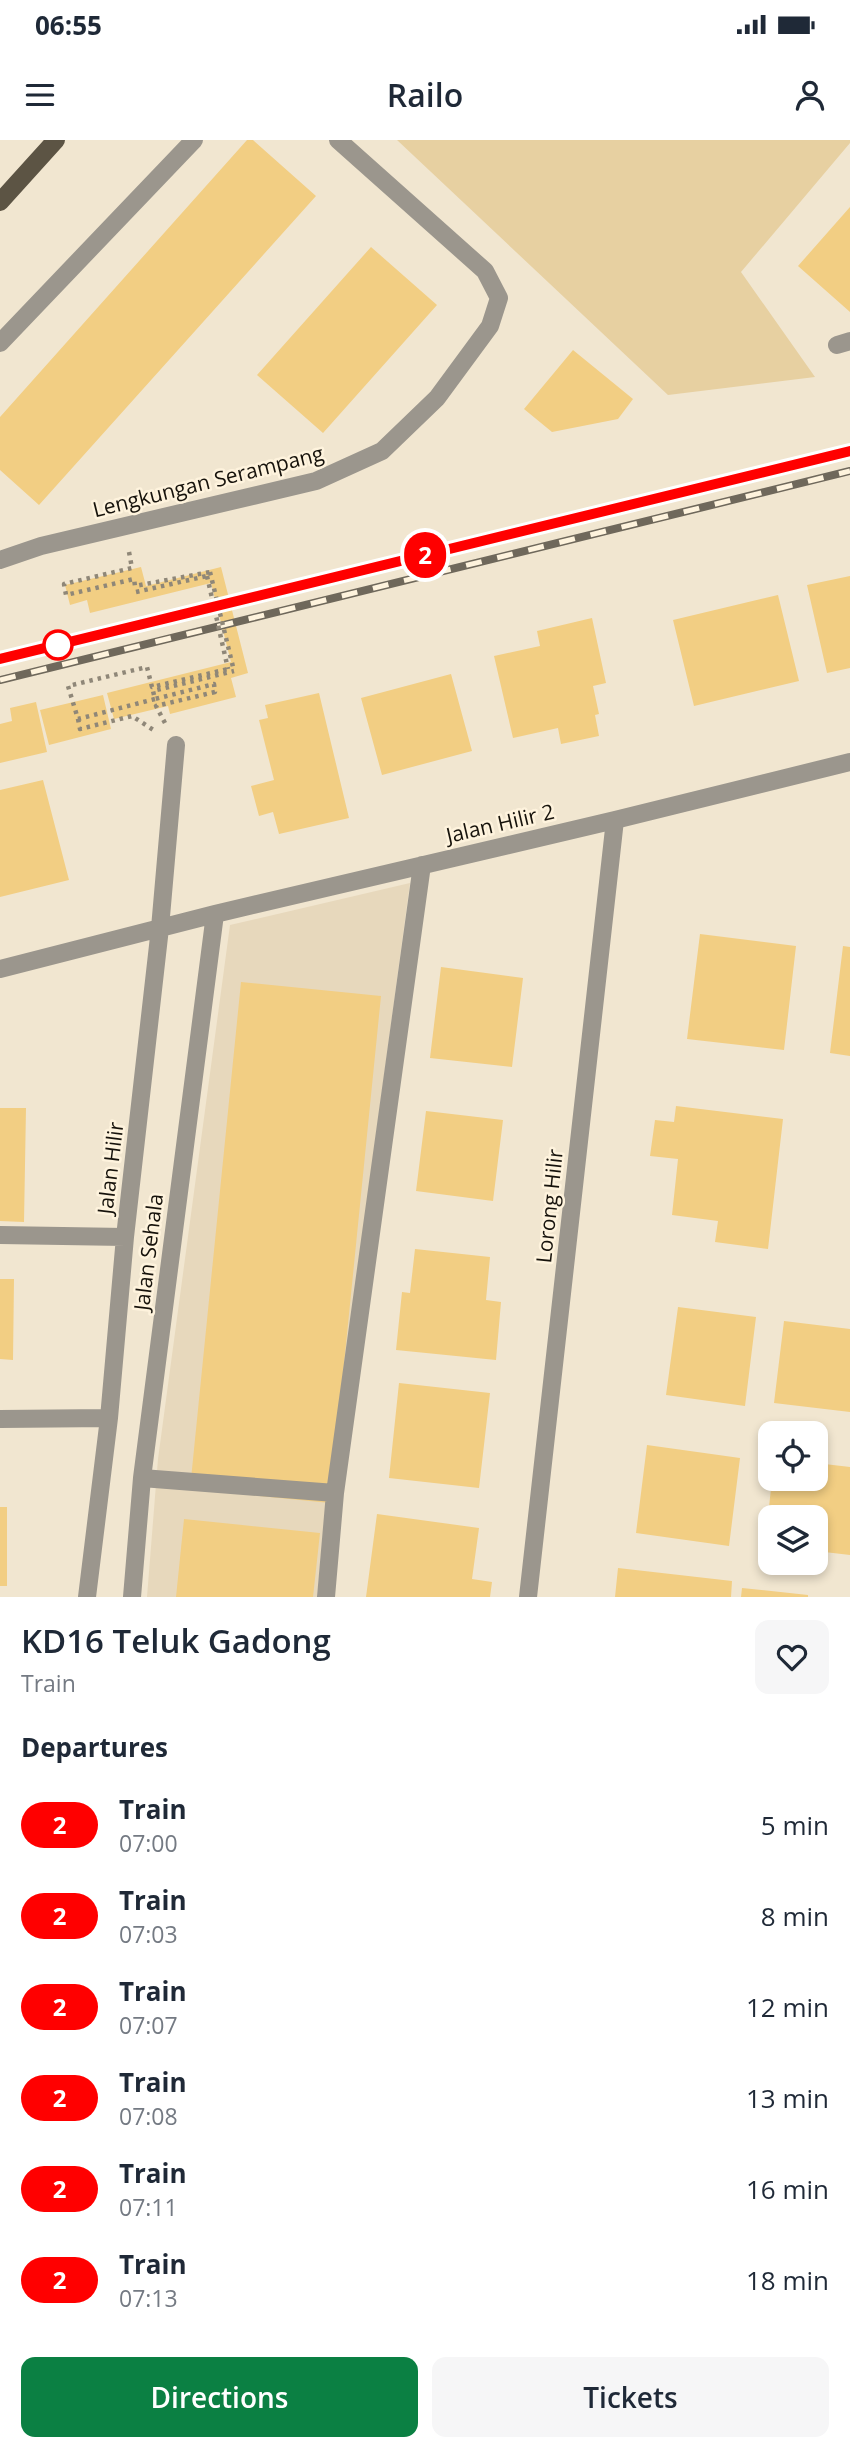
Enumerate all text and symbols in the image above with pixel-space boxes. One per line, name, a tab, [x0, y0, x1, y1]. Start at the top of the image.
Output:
text: 06:55	[35, 7, 102, 43]
text: Railo	[387, 73, 463, 116]
icon: menu	[21, 76, 59, 114]
icon: person	[791, 76, 829, 114]
street label: Lengkungan Serampang	[90, 439, 326, 523]
line badge: 2	[402, 532, 448, 578]
text: 2	[418, 538, 432, 571]
unlabelled marker	[43, 630, 73, 660]
street label: Jalan Hilir 2	[441, 797, 557, 849]
street label: Jalan Hilir	[90, 1120, 130, 1218]
street label: Lorong Hilir	[529, 1147, 569, 1264]
street label: Jalan Sehala	[127, 1192, 169, 1314]
map controls	[758, 1421, 828, 1575]
button: locate	[758, 1421, 828, 1491]
button: layers	[758, 1505, 828, 1575]
text: KD16 Teluk Gadong	[21, 1618, 331, 1663]
button: heart	[755, 1620, 829, 1694]
text: Train	[21, 1667, 76, 1699]
text: Departures	[21, 1729, 168, 1765]
text: Train	[119, 1791, 187, 1827]
text: 5 min	[761, 1807, 829, 1843]
text: 2	[53, 1808, 66, 1841]
text: 07:00	[119, 1827, 178, 1859]
text: Train	[119, 1882, 187, 1918]
text: 8 min	[761, 1898, 829, 1934]
text: 2	[53, 1899, 66, 1932]
text: 07:03	[119, 1918, 178, 1950]
text: Train	[119, 1973, 187, 2009]
text: 12 min	[746, 1989, 829, 2025]
text: 2	[53, 1990, 66, 2023]
text: 07:07	[119, 2009, 178, 2041]
text: Train	[119, 2064, 187, 2100]
text: 13 min	[746, 2080, 829, 2116]
text: 2	[53, 2081, 66, 2114]
text: 07:08	[119, 2100, 178, 2132]
text: Train	[119, 2155, 187, 2191]
text: 16 min	[746, 2171, 829, 2207]
text: 2	[53, 2172, 66, 2205]
text: 07:11	[119, 2191, 178, 2223]
text: Train	[119, 2246, 187, 2282]
text: 18 min	[746, 2262, 829, 2298]
text: 2	[53, 2263, 66, 2296]
text: 07:13	[119, 2282, 178, 2314]
button: Directions	[21, 2357, 418, 2437]
button: Tickets	[432, 2357, 829, 2437]

